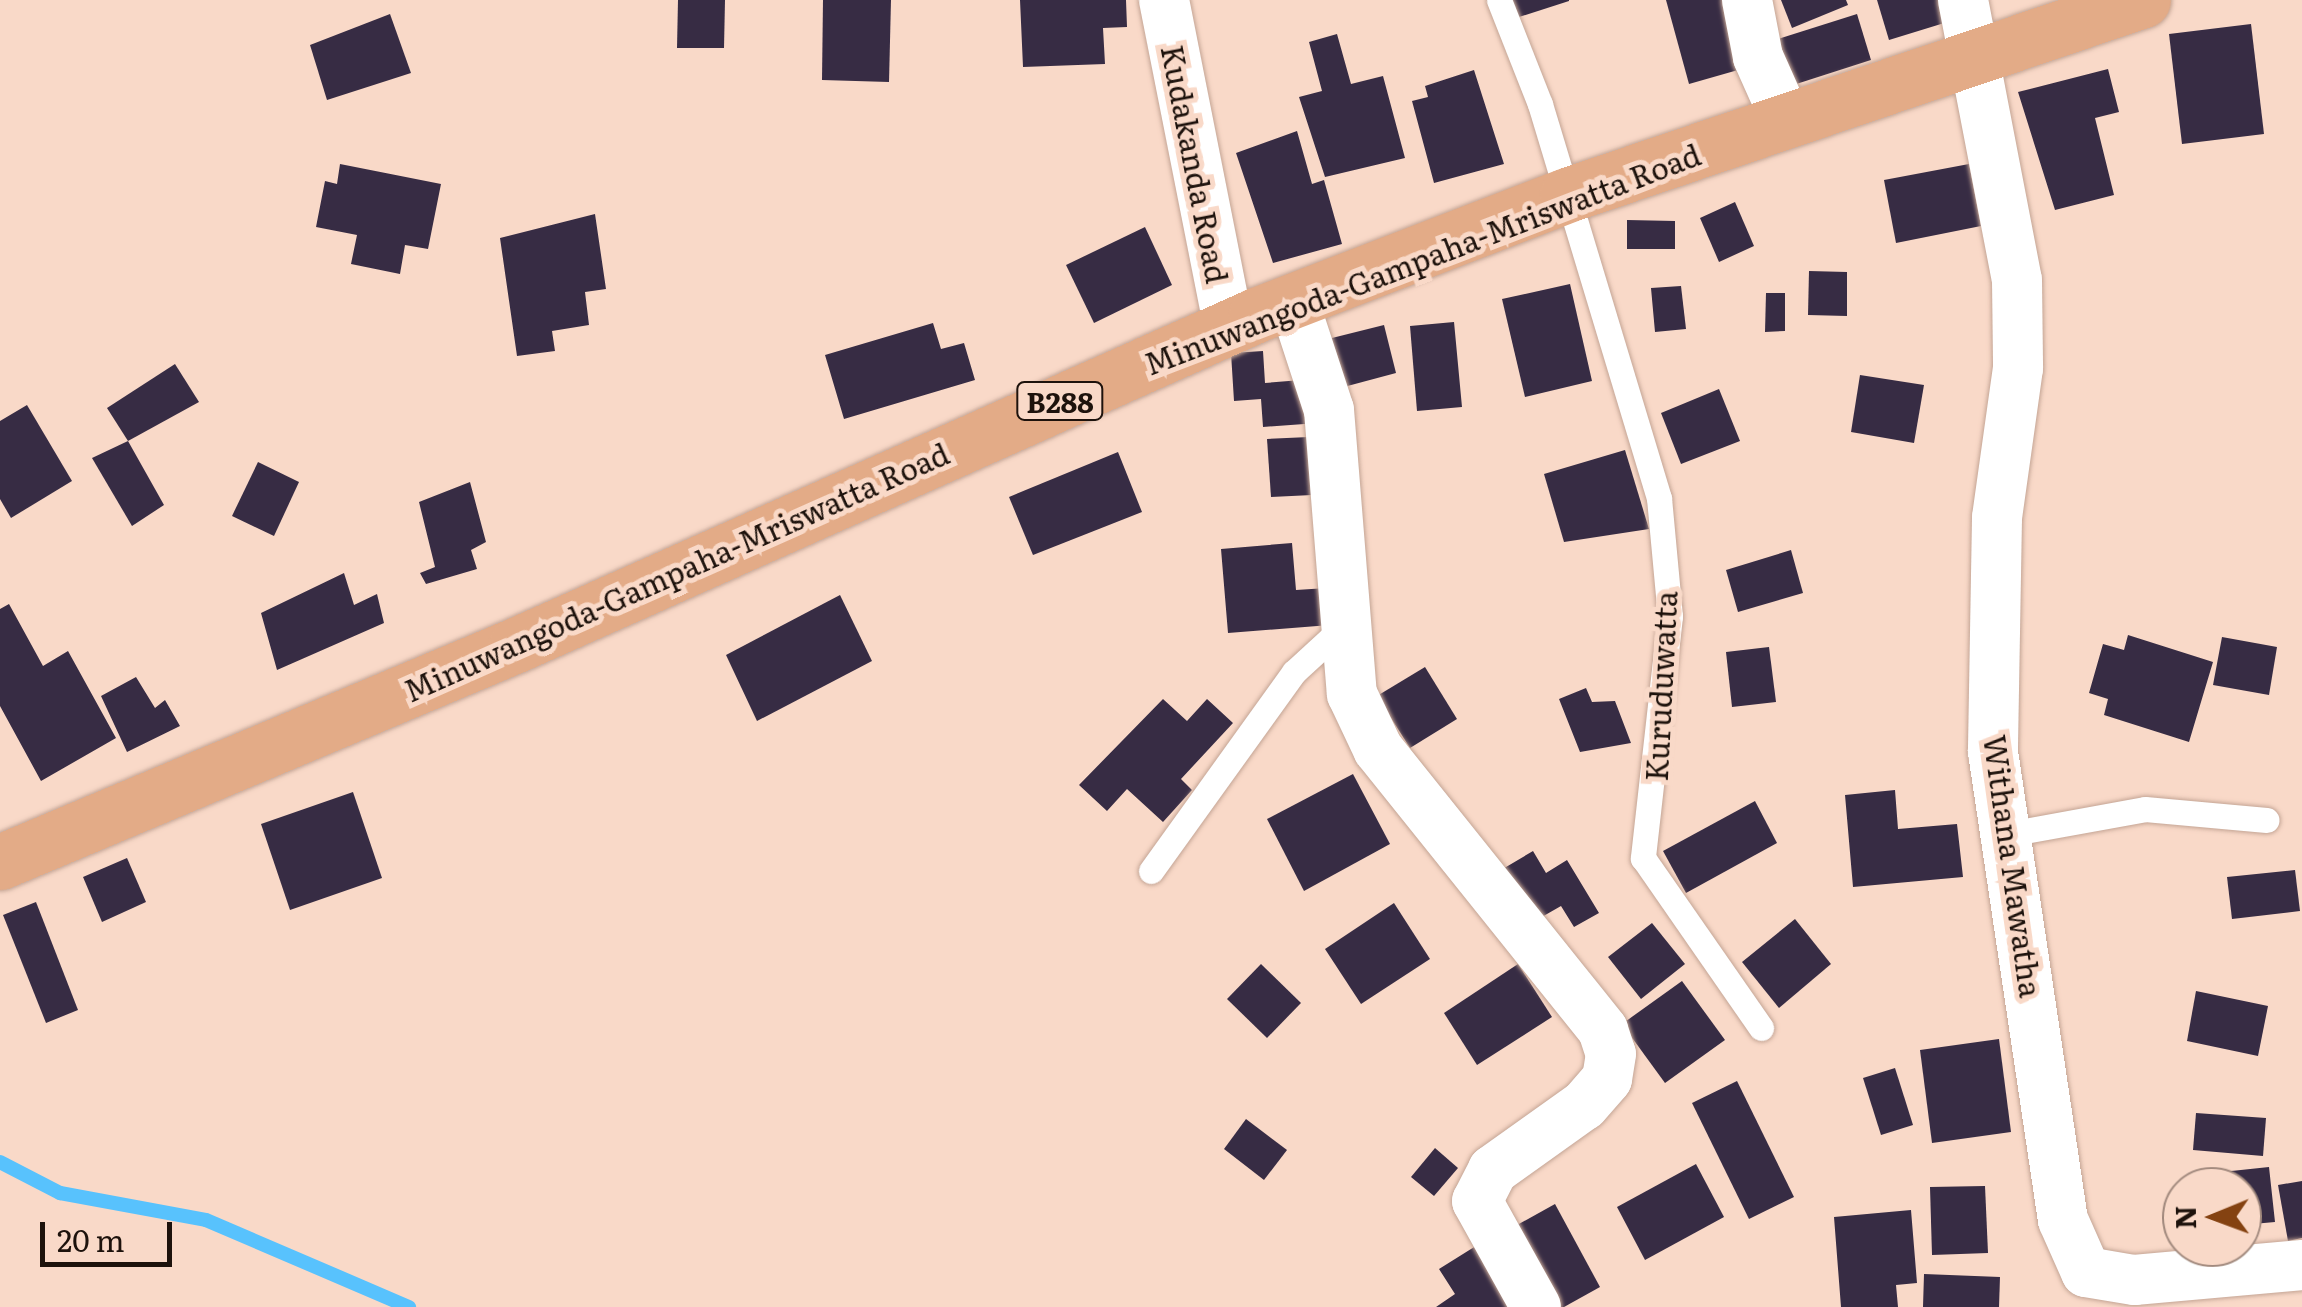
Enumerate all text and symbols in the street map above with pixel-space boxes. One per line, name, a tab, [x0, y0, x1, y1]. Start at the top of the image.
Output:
street label: Kudakanda Road	[1155, 42, 1237, 286]
street label: Minuwangoda-Gampaha-Mriswatta Road	[1139, 135, 1705, 381]
road number: B288	[1015, 378, 1105, 424]
street label: Minuwangoda-Gampaha-Mriswatta Road	[398, 434, 954, 708]
street label: Kuruduwatta	[1637, 590, 1683, 782]
street label: Withana Mawatha	[1978, 732, 2050, 1000]
north arrow	[2162, 1167, 2262, 1267]
scale bar	[45, 1202, 178, 1264]
text: N	[2163, 1205, 2205, 1230]
text: 20 m	[57, 1217, 125, 1261]

